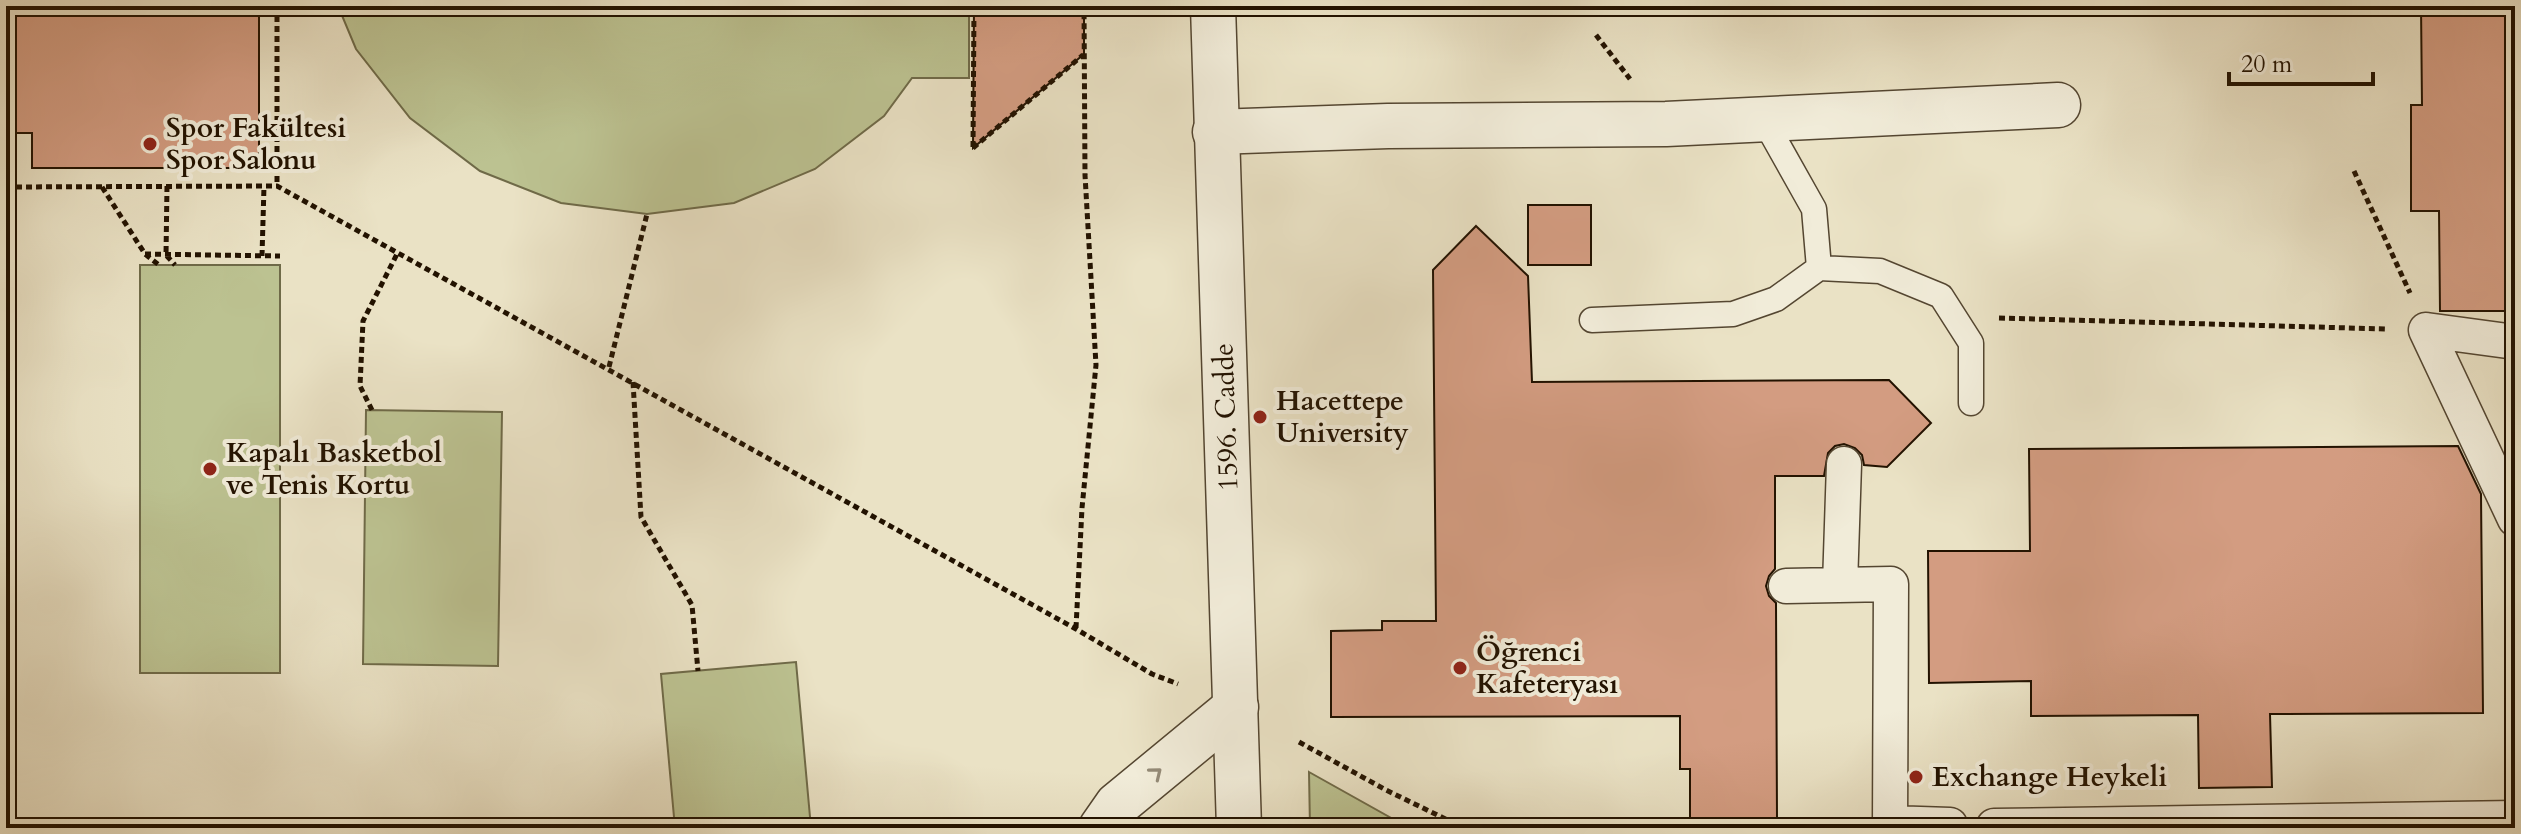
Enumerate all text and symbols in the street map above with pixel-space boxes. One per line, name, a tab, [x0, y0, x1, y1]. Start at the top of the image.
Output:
scale bar	[2229, 36, 2373, 86]
text: 20 m	[2241, 48, 2293, 81]
place label: Spor Fakültesi Spor Salonu	[166, 109, 346, 179]
marker: Spor Fakültesi Spor Salonu	[141, 135, 159, 153]
street label: 1596. Cadde	[1204, 342, 1248, 492]
place label: Hacettepe University	[1276, 382, 1409, 452]
marker: Hacettepe University	[1251, 408, 1269, 426]
place label: Kapalı Basketbol ve Tenis Kortu	[226, 434, 442, 504]
marker: Kapalı Basketbol ve Tenis Kortu	[201, 460, 219, 478]
place label: Öğrenci Kafeteryası	[1476, 633, 1618, 703]
marker: Öğrenci Kafeteryası	[1451, 659, 1469, 677]
place label: Exchange Heykeli	[1932, 758, 2167, 796]
one-way arrow	[1147, 768, 1161, 783]
marker: Exchange Heykeli	[1907, 768, 1925, 786]

